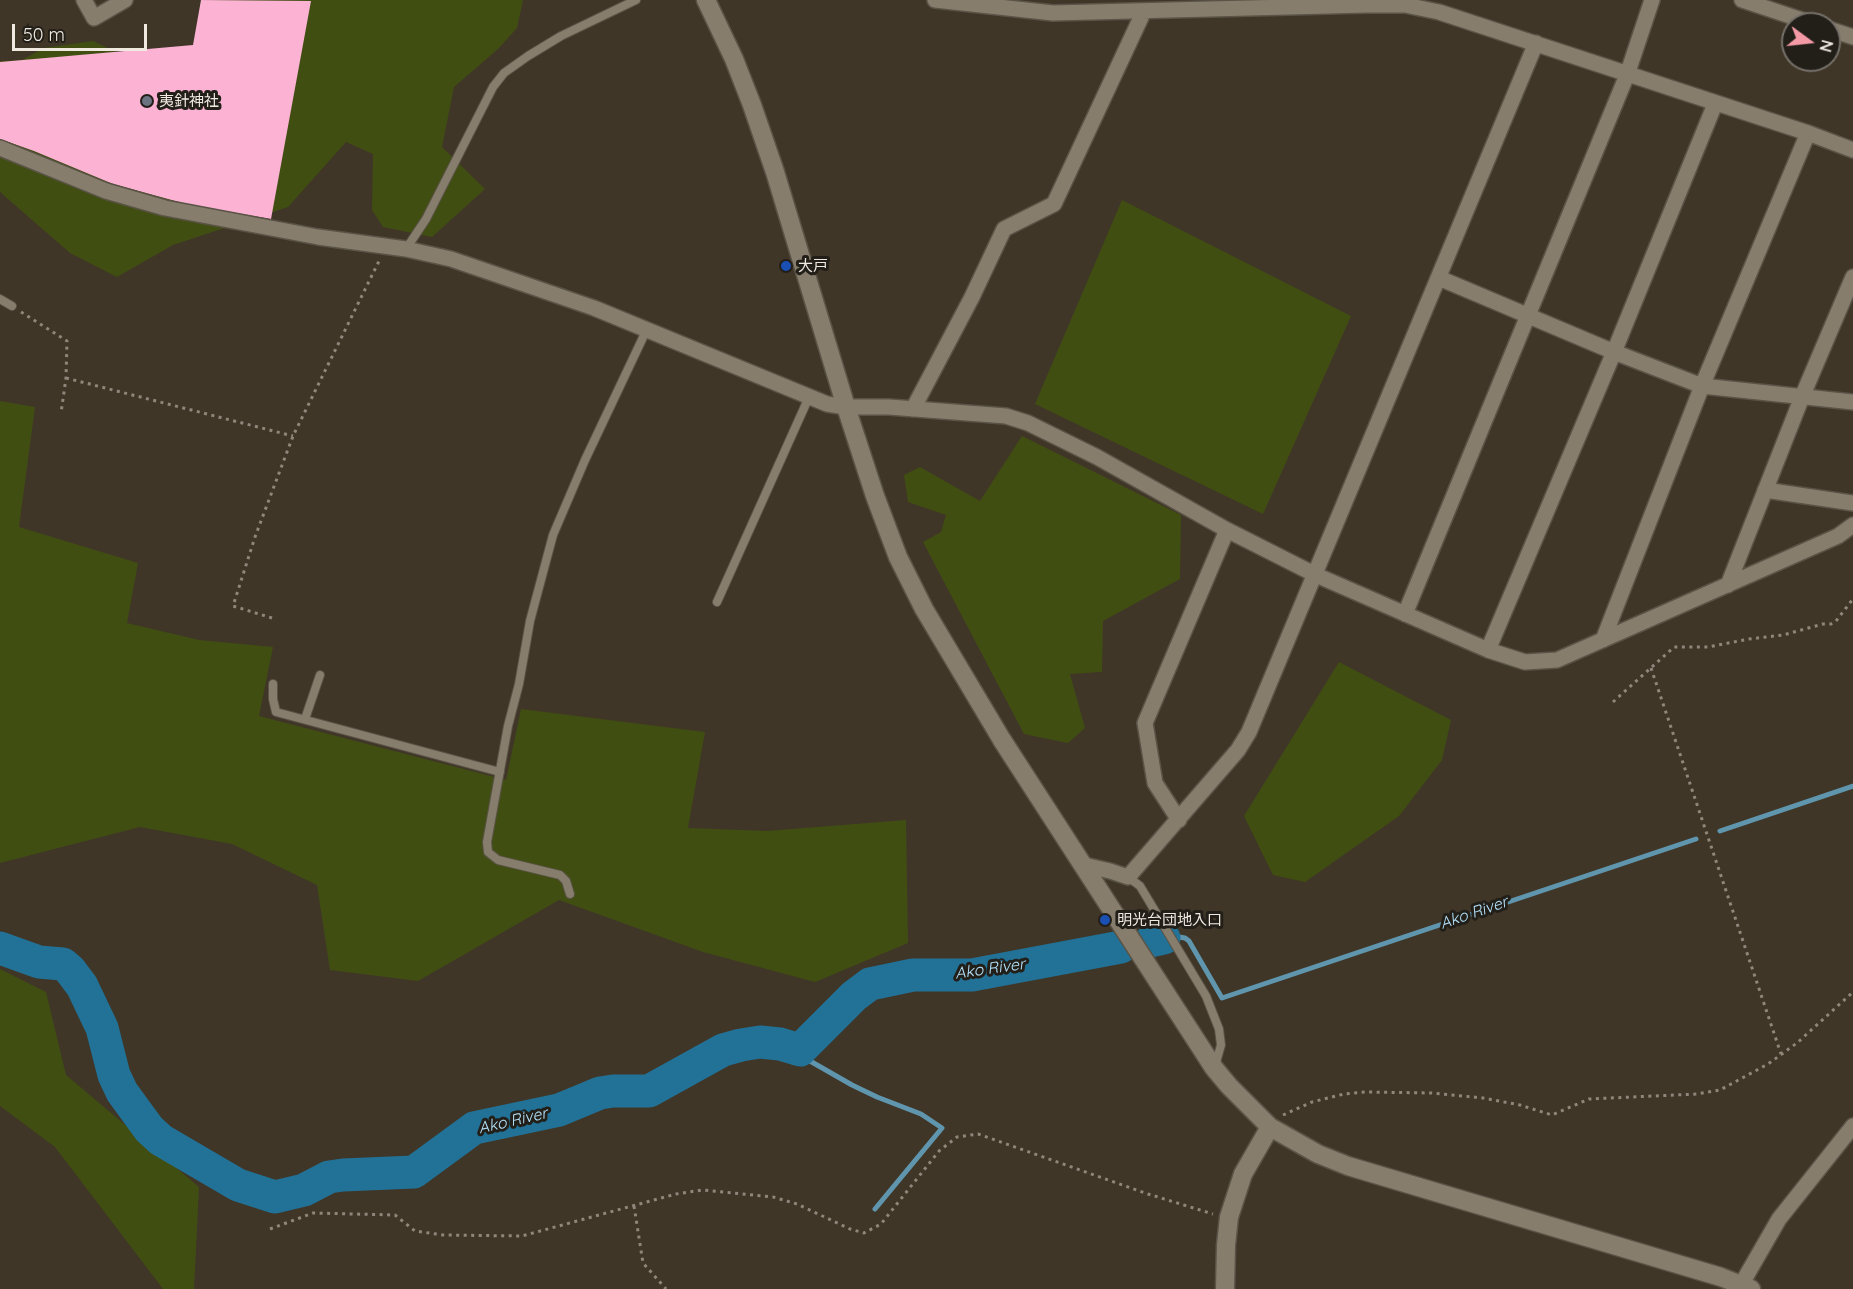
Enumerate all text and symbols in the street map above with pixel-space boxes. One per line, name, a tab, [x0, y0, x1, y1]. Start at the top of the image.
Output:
scale bar	[15, 12, 150, 50]
north arrow	[1781, 12, 1841, 72]
text: 50 m	[23, 23, 65, 46]
text: N	[1815, 38, 1838, 54]
place label: 夷針神社	[159, 92, 219, 110]
marker: 夷針神社	[140, 94, 154, 108]
place label: 大戸	[798, 257, 828, 275]
marker: 大戸	[779, 259, 793, 273]
water label: Ako River	[1438, 892, 1510, 934]
place label: 明光台団地入口	[1117, 911, 1222, 929]
marker: 明光台団地入口	[1098, 913, 1112, 927]
water label: Ako River	[954, 955, 1026, 983]
water label: Ako River	[477, 1104, 549, 1138]

